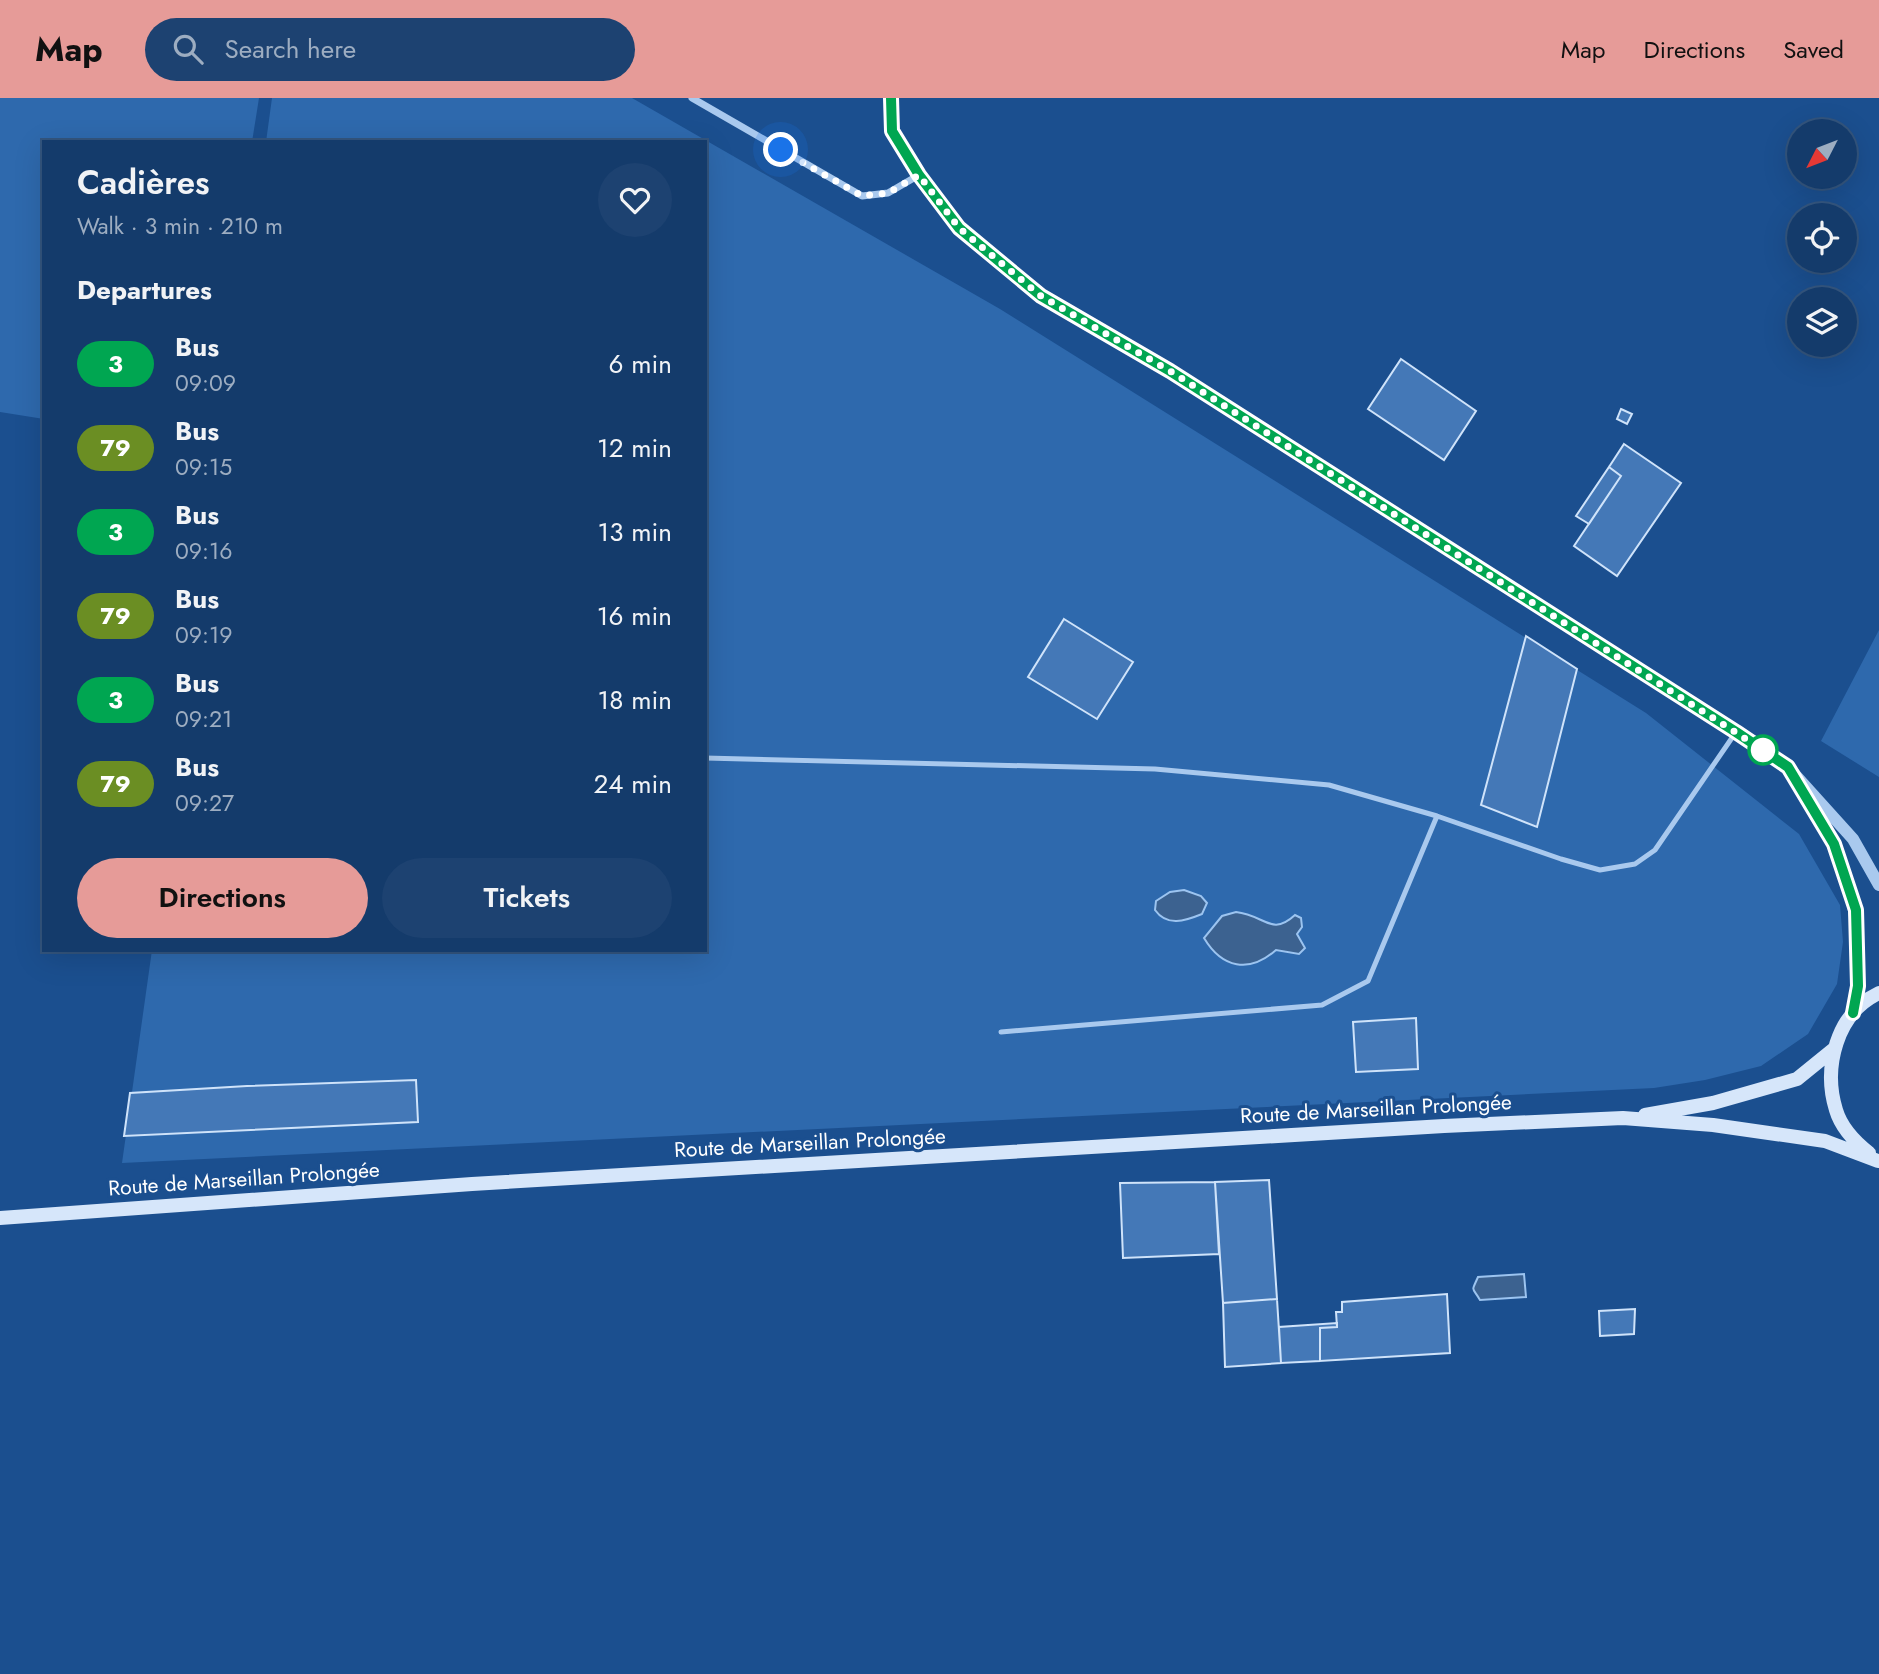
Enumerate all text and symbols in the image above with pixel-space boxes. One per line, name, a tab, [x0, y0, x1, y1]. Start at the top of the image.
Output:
search box	[145, 18, 635, 81]
text: Map	[35, 26, 103, 73]
icon: search	[169, 30, 207, 68]
text: Search here	[225, 30, 356, 68]
text: Map	[1561, 32, 1606, 67]
text: Directions	[1644, 32, 1745, 67]
text: Saved	[1783, 32, 1844, 67]
north arrow	[1787, 119, 1857, 189]
map controls	[1787, 119, 1857, 357]
your location	[763, 132, 798, 167]
text: Cadières	[77, 159, 209, 206]
button: heart	[598, 163, 672, 237]
button: locate	[1787, 203, 1857, 273]
text: Walk · 3 min · 210 m	[77, 209, 283, 243]
text: Departures	[77, 271, 212, 309]
button: layers	[1787, 287, 1857, 357]
text: Bus	[175, 328, 219, 366]
text: 6 min	[609, 345, 672, 383]
text: 3	[108, 346, 123, 381]
text: 09:09	[175, 366, 236, 400]
text: Bus	[175, 412, 219, 450]
text: 12 min	[597, 429, 672, 467]
text: 79	[100, 430, 131, 465]
text: 09:15	[175, 450, 232, 484]
text: Bus	[175, 496, 219, 534]
text: 13 min	[598, 513, 672, 551]
text: 3	[108, 514, 123, 549]
text: 09:16	[175, 534, 233, 568]
text: Bus	[175, 580, 219, 618]
text: 16 min	[597, 597, 672, 635]
text: 79	[100, 598, 131, 633]
text: 09:19	[175, 618, 233, 652]
text: Bus	[175, 664, 219, 702]
text: 18 min	[598, 681, 672, 719]
text: 3	[108, 682, 123, 717]
text: 09:21	[175, 702, 232, 736]
unlabelled marker	[1748, 735, 1778, 765]
text: Bus	[175, 748, 219, 786]
text: 24 min	[594, 765, 672, 803]
text: 79	[100, 766, 131, 801]
text: 09:27	[175, 786, 234, 820]
button: Directions	[77, 858, 368, 938]
button: Tickets	[382, 858, 672, 938]
street label: Route de Marseillan Prolongée	[1239, 1087, 1513, 1131]
street label: Route de Marseillan Prolongée	[673, 1121, 947, 1165]
street label: Route de Marseillan Prolongée	[107, 1155, 381, 1203]

